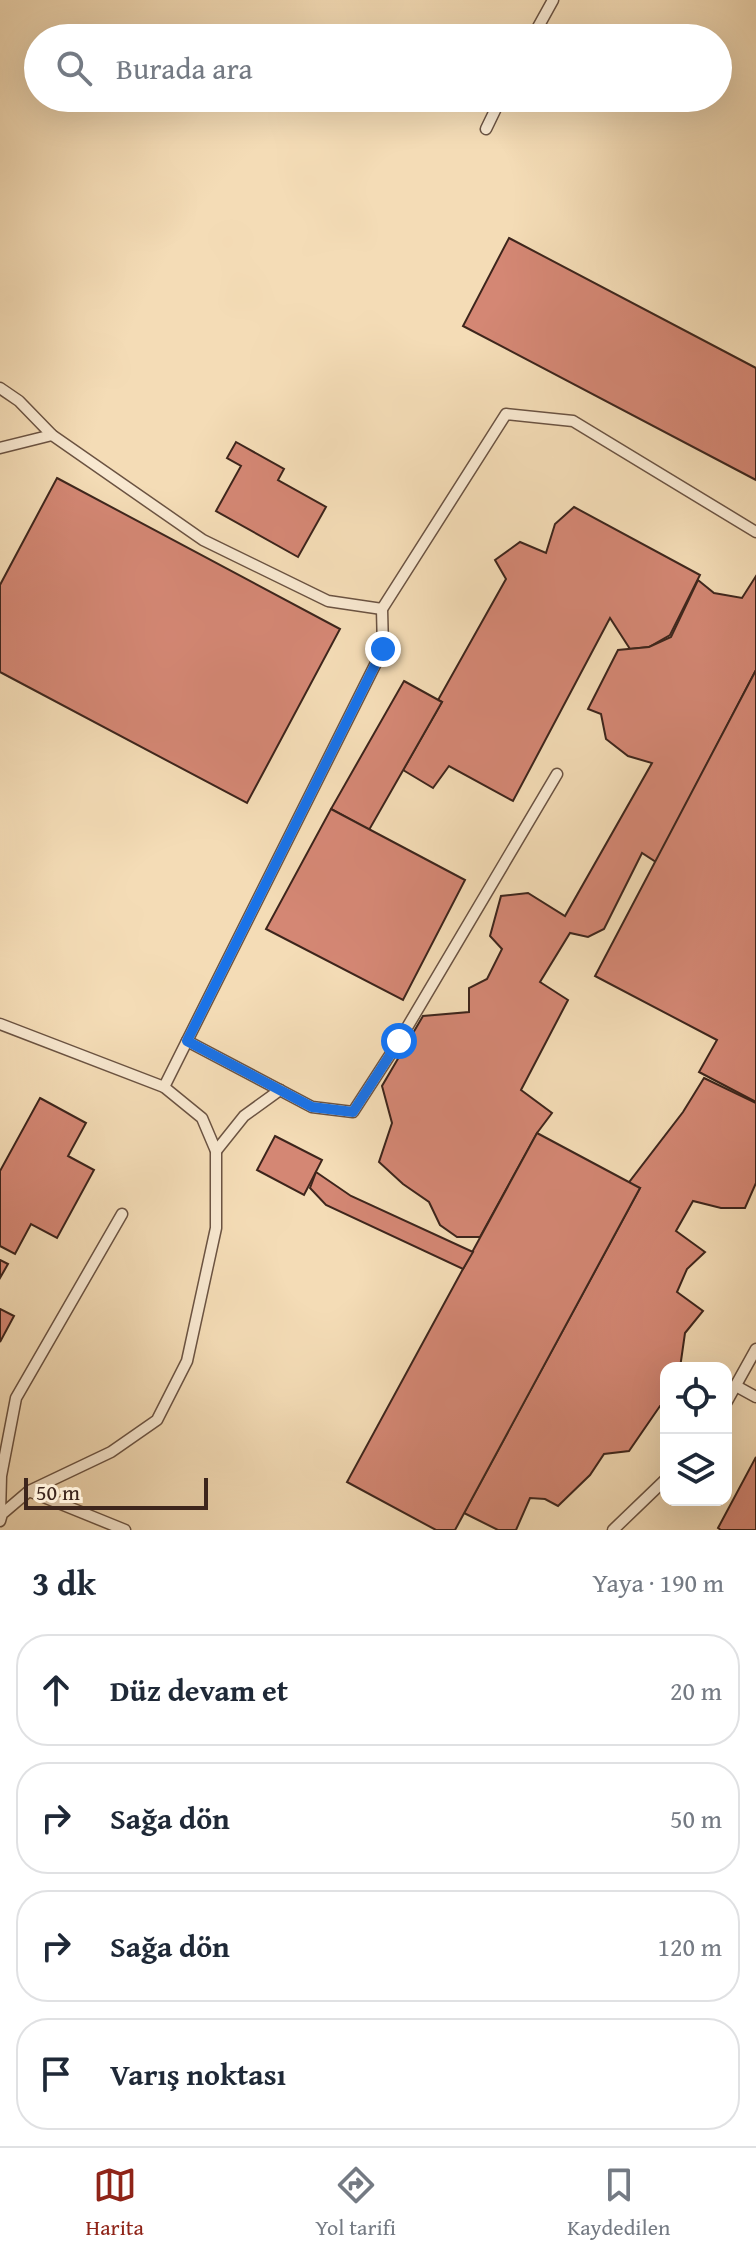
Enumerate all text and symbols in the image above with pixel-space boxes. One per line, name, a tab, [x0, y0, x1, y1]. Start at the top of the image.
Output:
search box	[24, 24, 732, 112]
icon: search	[52, 46, 96, 90]
text: Burada ara	[116, 46, 253, 90]
route end	[365, 631, 401, 667]
route start	[381, 1023, 417, 1059]
map controls	[660, 1362, 732, 1506]
button: locate	[660, 1362, 732, 1434]
button: layers	[660, 1434, 732, 1506]
scale bar	[24, 1474, 208, 1510]
text: 50 m	[36, 1476, 80, 1508]
text: 3 dk	[32, 1558, 96, 1607]
text: Yaya · 190 m	[593, 1563, 724, 1602]
icon: ahead	[34, 1668, 78, 1712]
text: Düz devam et	[110, 1668, 288, 1712]
text: 20 m	[670, 1671, 722, 1710]
icon: right	[34, 1796, 78, 1840]
text: Sağa dön	[110, 1796, 230, 1840]
text: 50 m	[670, 1799, 722, 1838]
icon: right	[34, 1924, 78, 1968]
text: Sağa dön	[110, 1924, 230, 1968]
text: 120 m	[657, 1927, 722, 1966]
icon: arrive	[34, 2052, 78, 2096]
text: Varış noktası	[110, 2052, 286, 2096]
tab: Harita	[86, 2163, 144, 2243]
tab: Yol tarifi	[315, 2163, 396, 2243]
tab: Kaydedilen	[567, 2163, 670, 2243]

